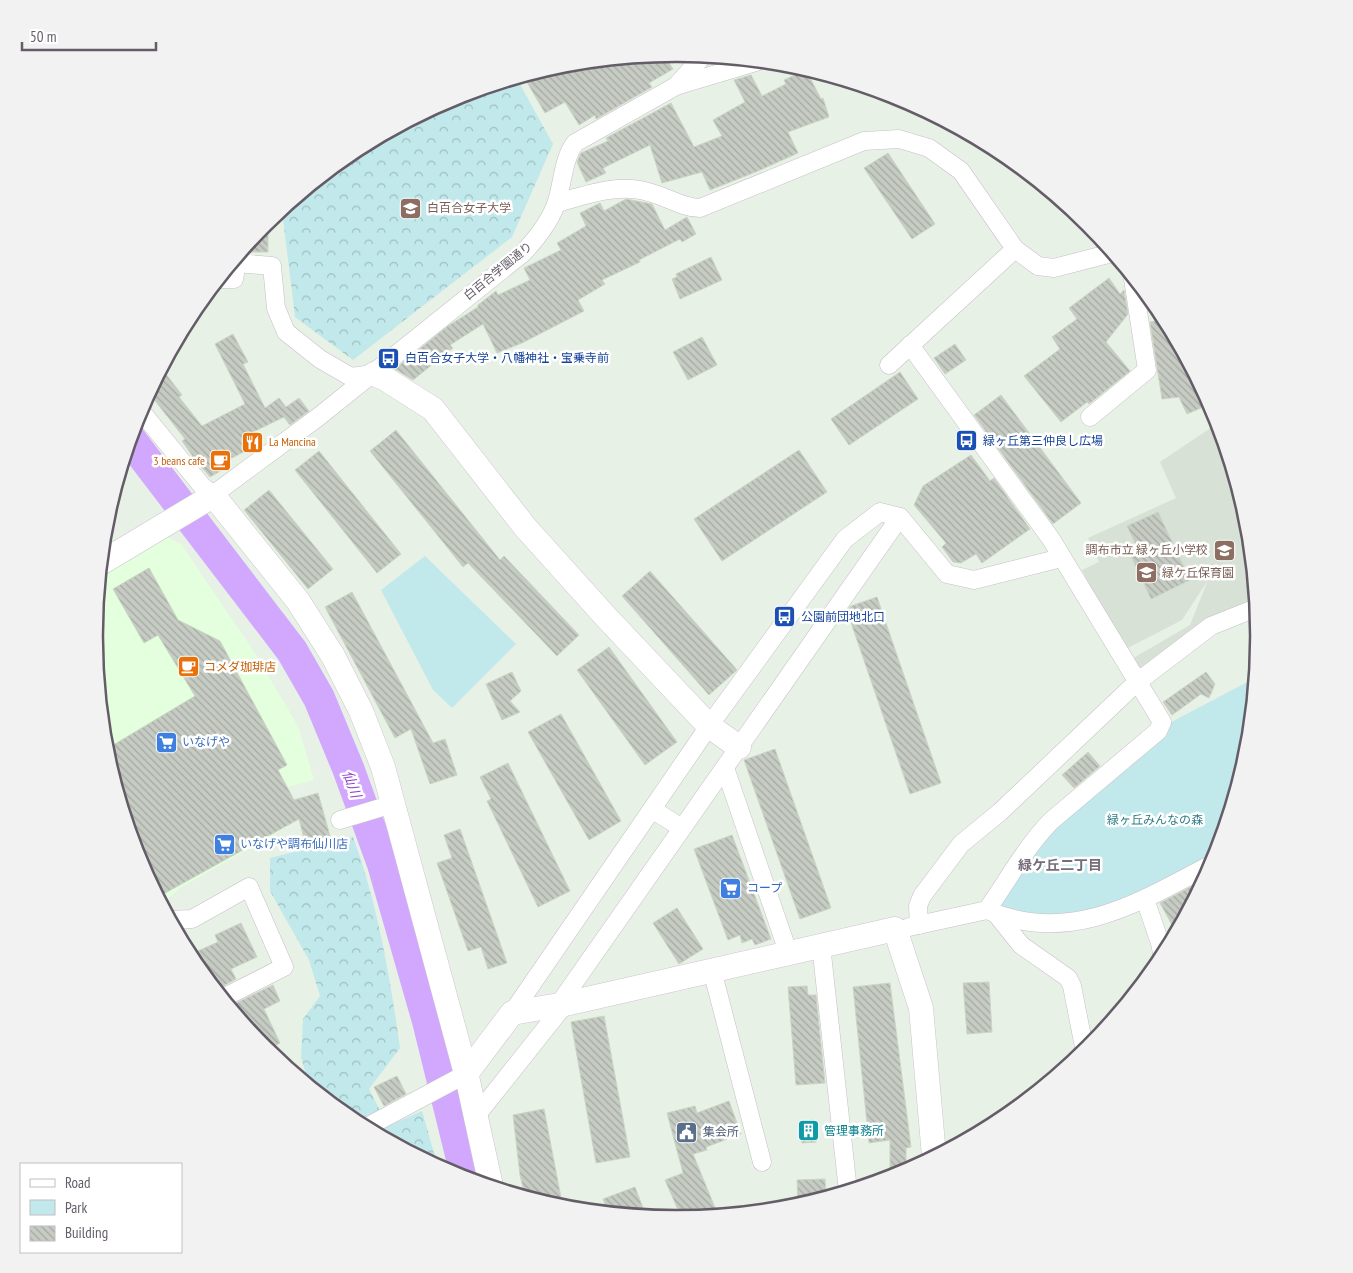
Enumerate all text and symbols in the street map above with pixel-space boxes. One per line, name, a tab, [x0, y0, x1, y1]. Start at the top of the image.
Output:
scale bar	[22, 20, 156, 52]
text: 50 m	[30, 27, 56, 46]
school or university icon: 白百合女子大学	[399, 196, 423, 220]
place label: 白百合女子大学	[427, 200, 511, 215]
street label: 白百合学園通り	[460, 238, 535, 303]
bus stop icon: 白百合女子大学・八幡神社・宝乗寺前	[377, 346, 401, 370]
place label: 白百合女子大学・八幡神社・宝乗寺前	[405, 350, 609, 365]
bus stop icon: 緑ヶ丘第三仲良し広場	[955, 429, 979, 453]
restaurant icon: La Mancina	[241, 430, 265, 454]
place label: 緑ヶ丘第三仲良し広場	[983, 433, 1103, 448]
place label: La Mancina	[269, 434, 316, 449]
cafe icon: 3 beans cafe	[209, 449, 233, 473]
place label: 3 beans cafe	[153, 453, 205, 468]
school or university icon: 調布市立 緑ヶ丘小学校	[1212, 538, 1236, 562]
place label: 調布市立 緑ヶ丘小学校	[1085, 542, 1208, 557]
school or university icon: 緑ケ丘保育園	[1134, 561, 1158, 585]
place label: 緑ケ丘保育園	[1162, 565, 1234, 580]
bus stop icon: 公園前団地北口	[773, 605, 797, 629]
place label: 公園前団地北口	[801, 609, 885, 624]
cafe icon: コメダ珈琲店	[176, 655, 200, 679]
place label: コメダ珈琲店	[204, 659, 276, 674]
supermarket icon: いなげや	[154, 730, 178, 754]
place label: いなげや	[182, 734, 230, 749]
water label: 仙川	[339, 768, 366, 802]
park label: 緑ヶ丘みんなの森	[1107, 812, 1203, 827]
supermarket icon: いなげや調布仙川店	[212, 832, 236, 856]
place label: いなげや調布仙川店	[240, 836, 348, 851]
district label: 緑ケ丘二丁目	[1018, 856, 1102, 874]
supermarket icon: コープ	[719, 876, 743, 900]
place label: コープ	[747, 880, 782, 895]
building icon: 管理事務所	[796, 1119, 820, 1143]
public building icon: 集会所	[675, 1120, 699, 1144]
place label: 管理事務所	[824, 1123, 884, 1138]
place label: 集会所	[703, 1124, 739, 1139]
legend	[20, 1163, 182, 1253]
text: Road	[65, 1173, 91, 1192]
text: Park	[65, 1198, 87, 1217]
text: Building	[65, 1223, 108, 1242]

